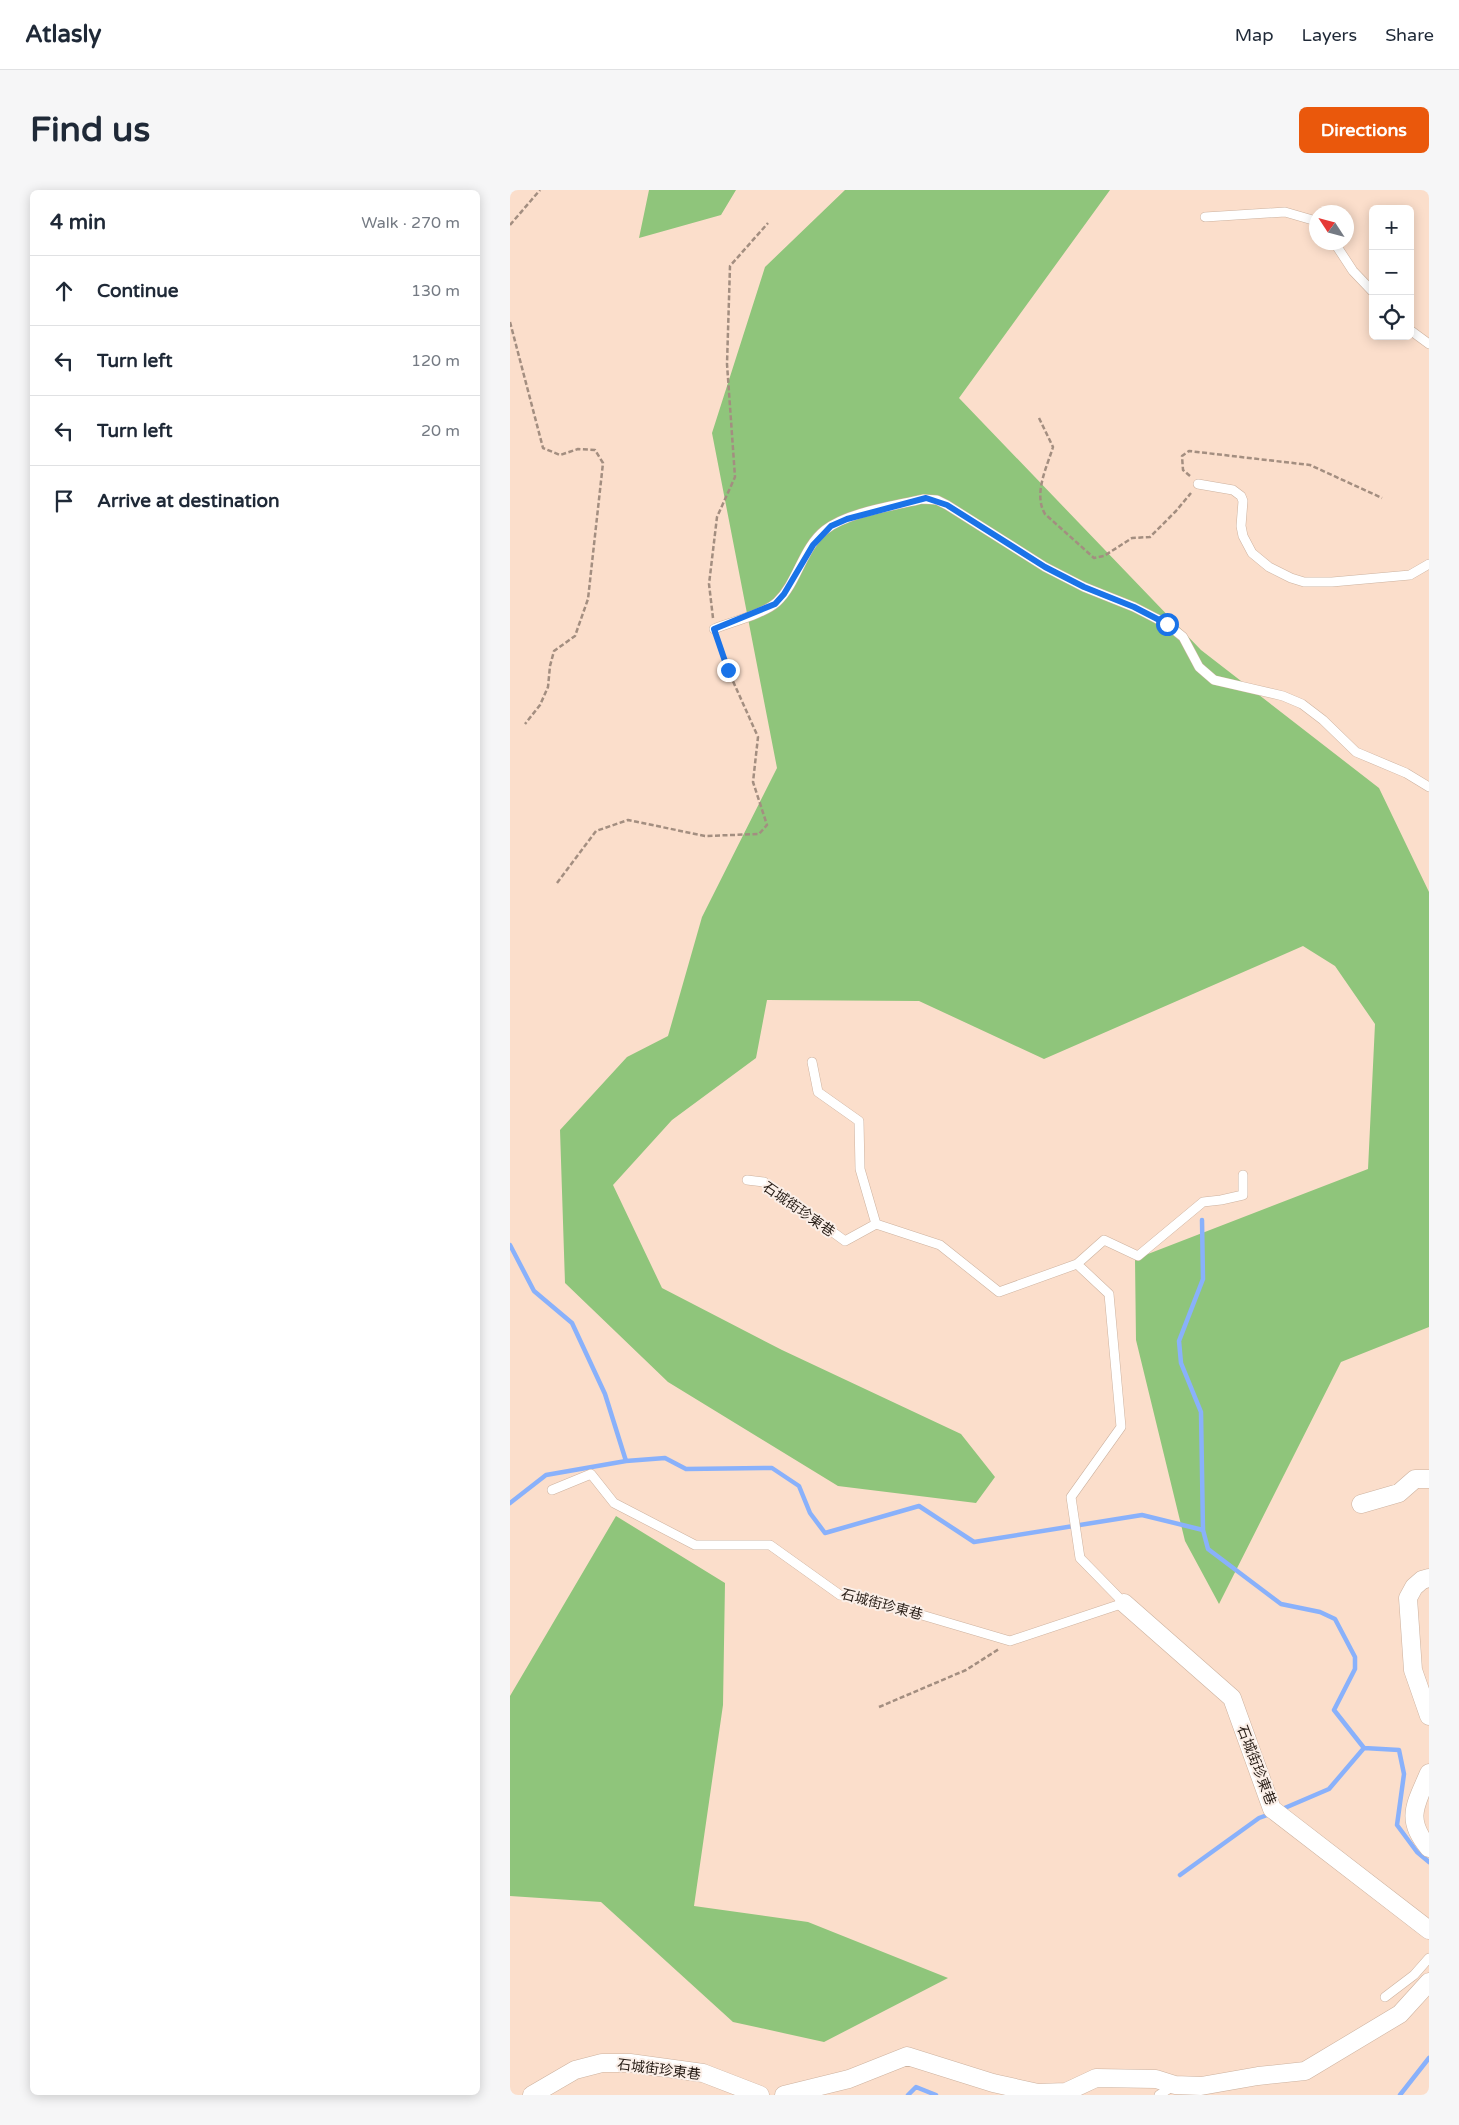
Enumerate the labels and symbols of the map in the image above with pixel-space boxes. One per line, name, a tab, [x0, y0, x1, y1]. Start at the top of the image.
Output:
north arrow	[1309, 205, 1354, 250]
route start	[1156, 613, 1179, 636]
route end	[717, 659, 740, 682]
street label: 石城街珍東巷	[759, 1178, 838, 1240]
street label: 石城街珍東巷	[839, 1585, 925, 1624]
street label: 石城街珍東巷	[1234, 1723, 1280, 1807]
street label: 石城街珍東巷	[616, 2056, 702, 2083]

